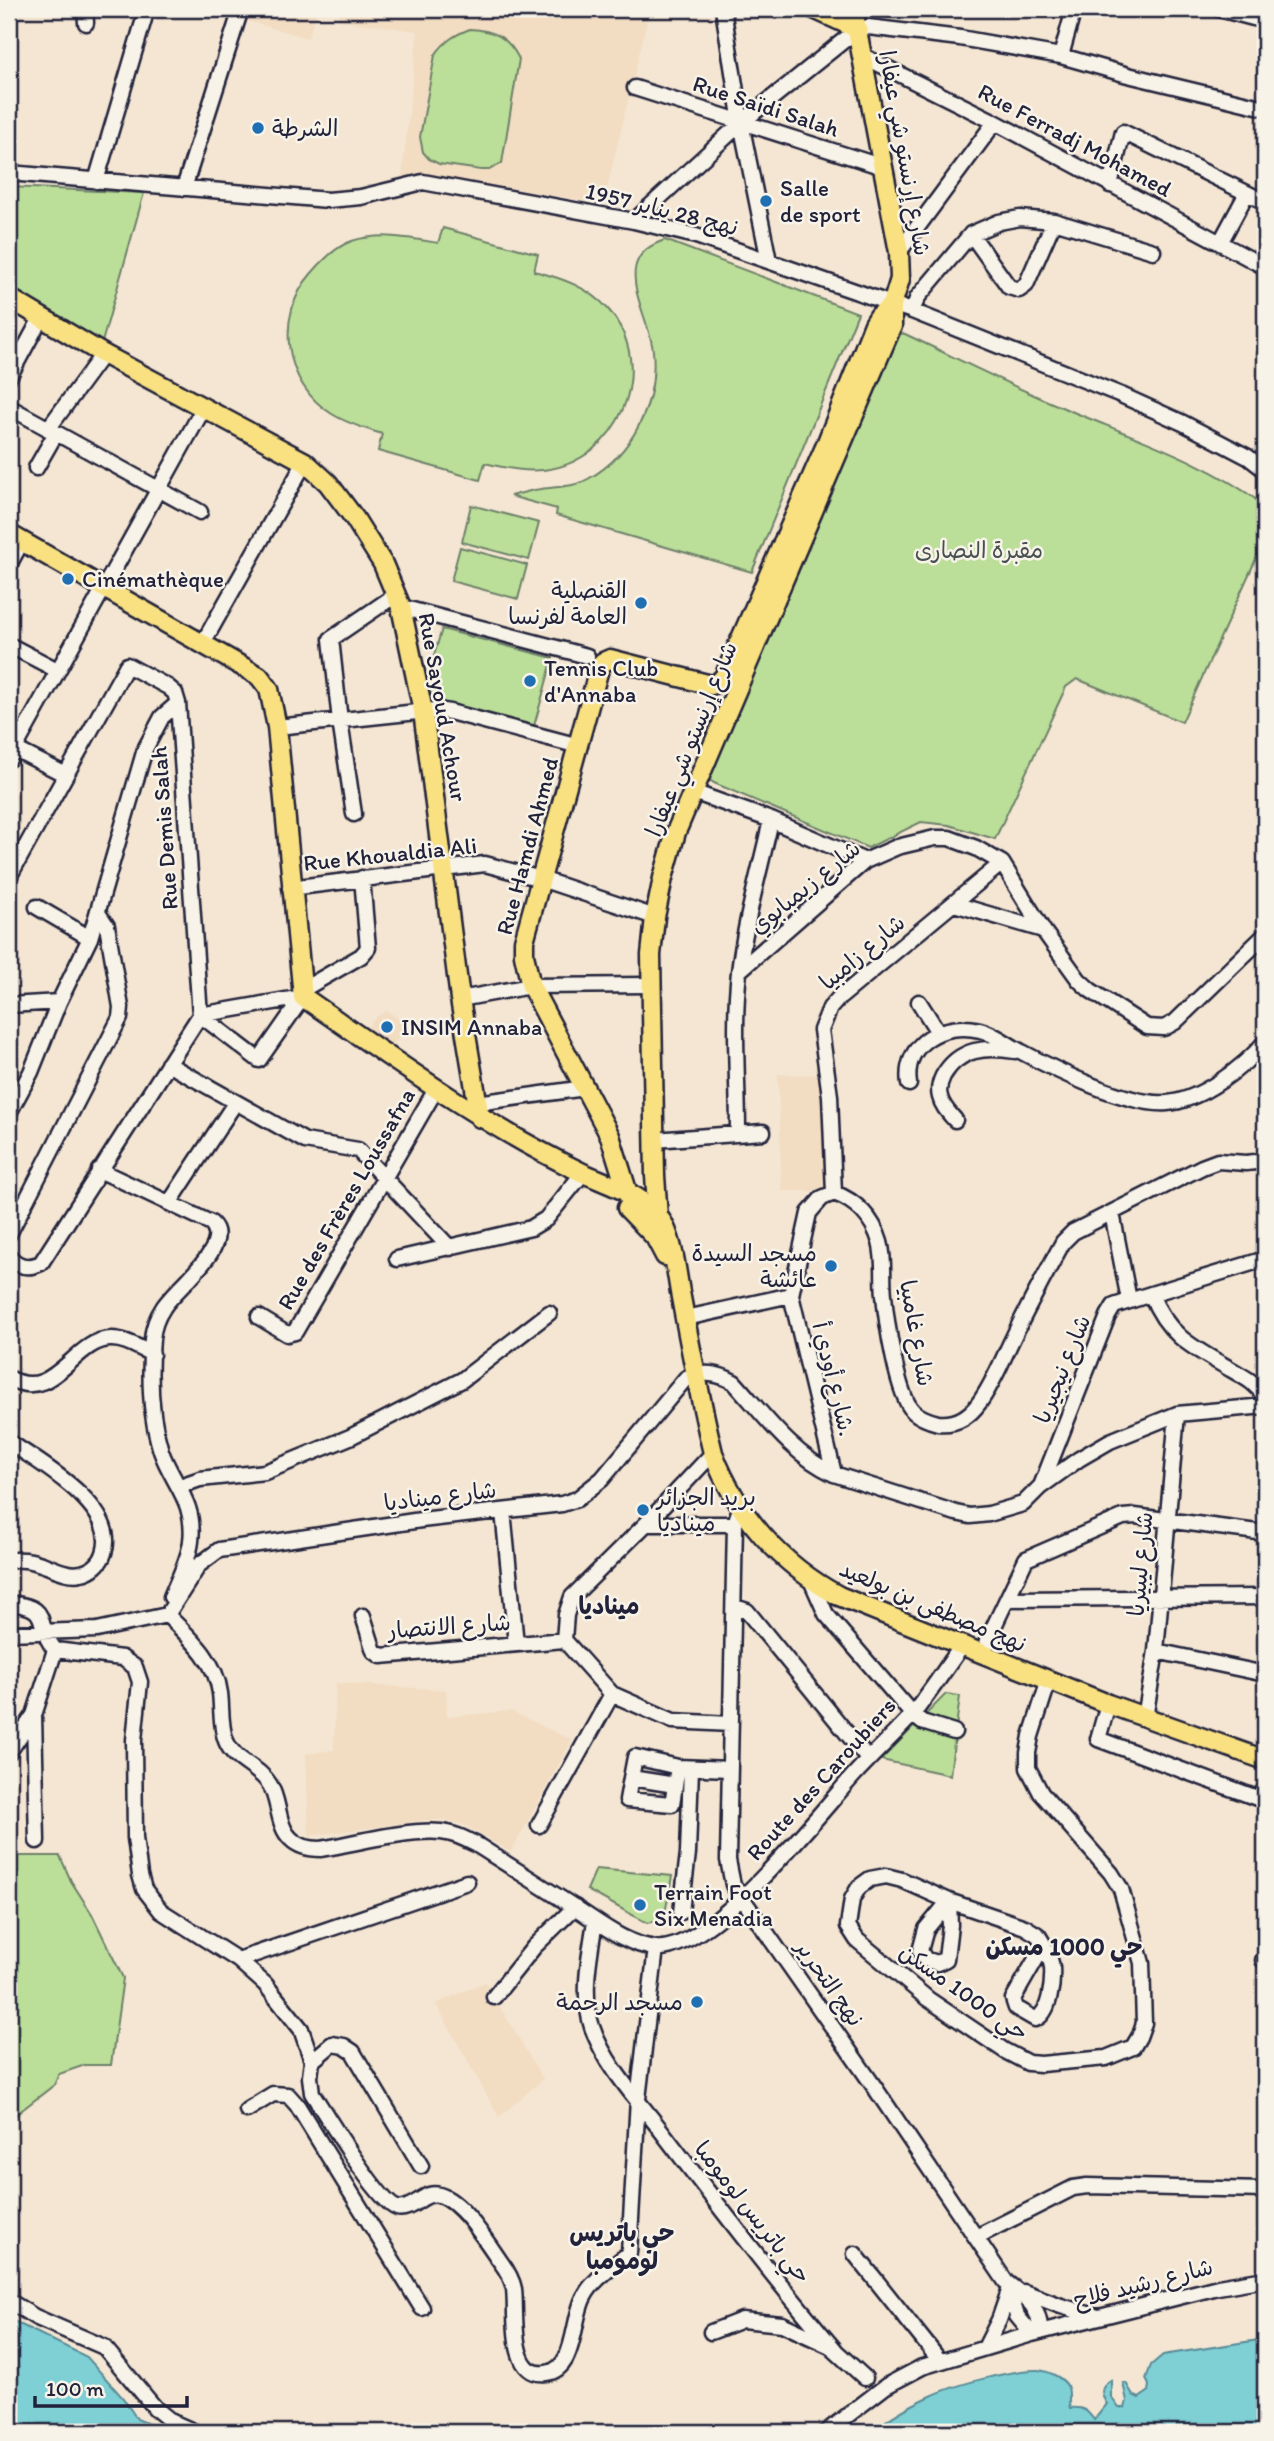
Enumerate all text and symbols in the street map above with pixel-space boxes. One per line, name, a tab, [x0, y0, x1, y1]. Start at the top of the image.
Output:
street label: شارع إرنستو شي عيفارا	[866, 48, 937, 259]
street label: Rue Saïdi Salah	[689, 69, 843, 143]
street label: Rue Ferradj Mohamed	[973, 77, 1177, 203]
place label: الشرطة	[272, 114, 338, 142]
marker: الشرطة	[250, 120, 266, 136]
place label: Salle de sport	[780, 174, 861, 228]
street label: نهج 28 يناير 1957	[582, 177, 741, 243]
marker: Salle de sport	[758, 193, 774, 209]
park label: مقبرة النصارى	[915, 536, 1043, 564]
place label: Cinémathèque	[82, 565, 224, 593]
marker: Cinémathèque	[60, 571, 76, 587]
place label: القنصلية العامة لفرنسا	[508, 576, 627, 630]
marker: القنصلية العامة لفرنسا	[633, 595, 649, 611]
street label: Rue Sayoud Achour	[413, 610, 473, 804]
street label: شارع إرنستو شي عيفارا	[639, 637, 749, 843]
place label: Tennis Club d'Annaba	[544, 654, 658, 708]
marker: Tennis Club d'Annaba	[522, 673, 538, 689]
street label: Rue Demis Salah	[144, 745, 184, 911]
street label: Rue Hamdi Ahmed	[490, 754, 564, 938]
street label: Rue Khoualdia Ali	[302, 831, 478, 877]
street label: شارع زيمبابوي	[744, 834, 868, 942]
street label: شارع زامبيا	[814, 908, 912, 997]
place label: INSIM Annaba	[401, 1013, 542, 1041]
marker: INSIM Annaba	[379, 1019, 395, 1035]
street label: Rue des Frères Loussafna	[271, 1083, 421, 1315]
place label: مسجد السيدة عائشة	[692, 1239, 817, 1293]
marker: مسجد السيدة عائشة	[823, 1258, 839, 1274]
street label: شارع غامبيا	[892, 1278, 940, 1389]
street label: شارع نيجيريا	[1028, 1311, 1098, 1428]
street label: شارع أودي أ.	[803, 1319, 862, 1440]
street label: شارع ميناديا	[382, 1475, 498, 1519]
place label: بريد الجزائر ميناديا	[655, 1483, 756, 1537]
marker: بريد الجزائر ميناديا	[635, 1502, 651, 1518]
street label: شارع ليبيريا	[1121, 1511, 1161, 1618]
street label: نهج مصطفى بن بولعيد	[835, 1554, 1031, 1660]
district label: ميناديا	[579, 1591, 639, 1620]
street label: شارع الانتصار	[385, 1608, 512, 1646]
street label: Route des Caroubiers	[740, 1692, 902, 1866]
place label: Terrain Foot Six Menadia	[654, 1878, 773, 1932]
marker: Terrain Foot Six Menadia	[632, 1897, 648, 1913]
district label: حي 1000 مسكن	[985, 1932, 1143, 1968]
street label: نهج التحرير	[787, 1933, 870, 2033]
street label: حي 1000 مسكن	[890, 1937, 1034, 2053]
place label: مسجد الرحمة	[556, 1988, 683, 2016]
marker: مسجد الرحمة	[689, 1994, 705, 2010]
street label: حي باتريس لومومبا	[683, 2135, 817, 2293]
district label: حي باتريس لومومبا	[569, 2218, 675, 2277]
street label: شارع رشيد فلاح	[1070, 2252, 1216, 2316]
scale bar	[35, 2364, 187, 2408]
text: 100 m	[46, 2376, 104, 2401]

